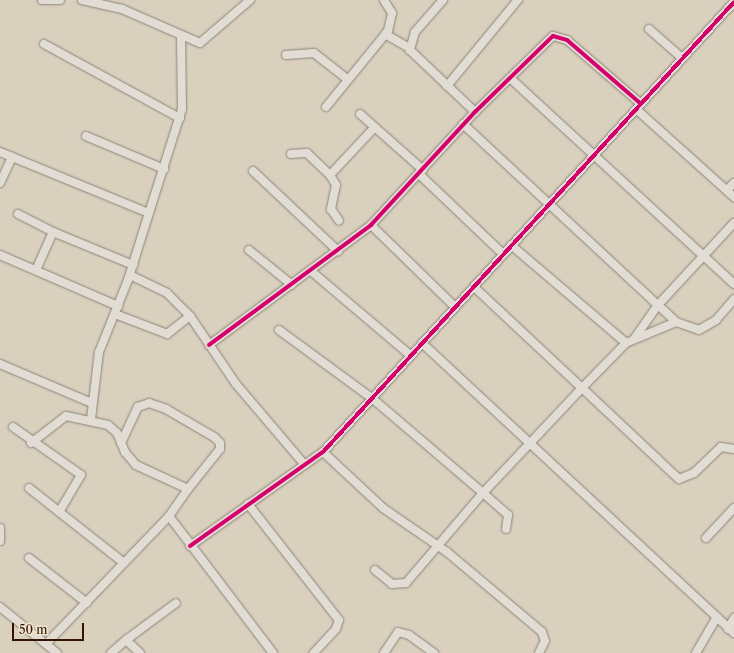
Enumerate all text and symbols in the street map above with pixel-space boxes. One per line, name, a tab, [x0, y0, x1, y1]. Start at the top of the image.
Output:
scale bar	[14, 615, 86, 641]
text: 50 m	[19, 622, 48, 637]

